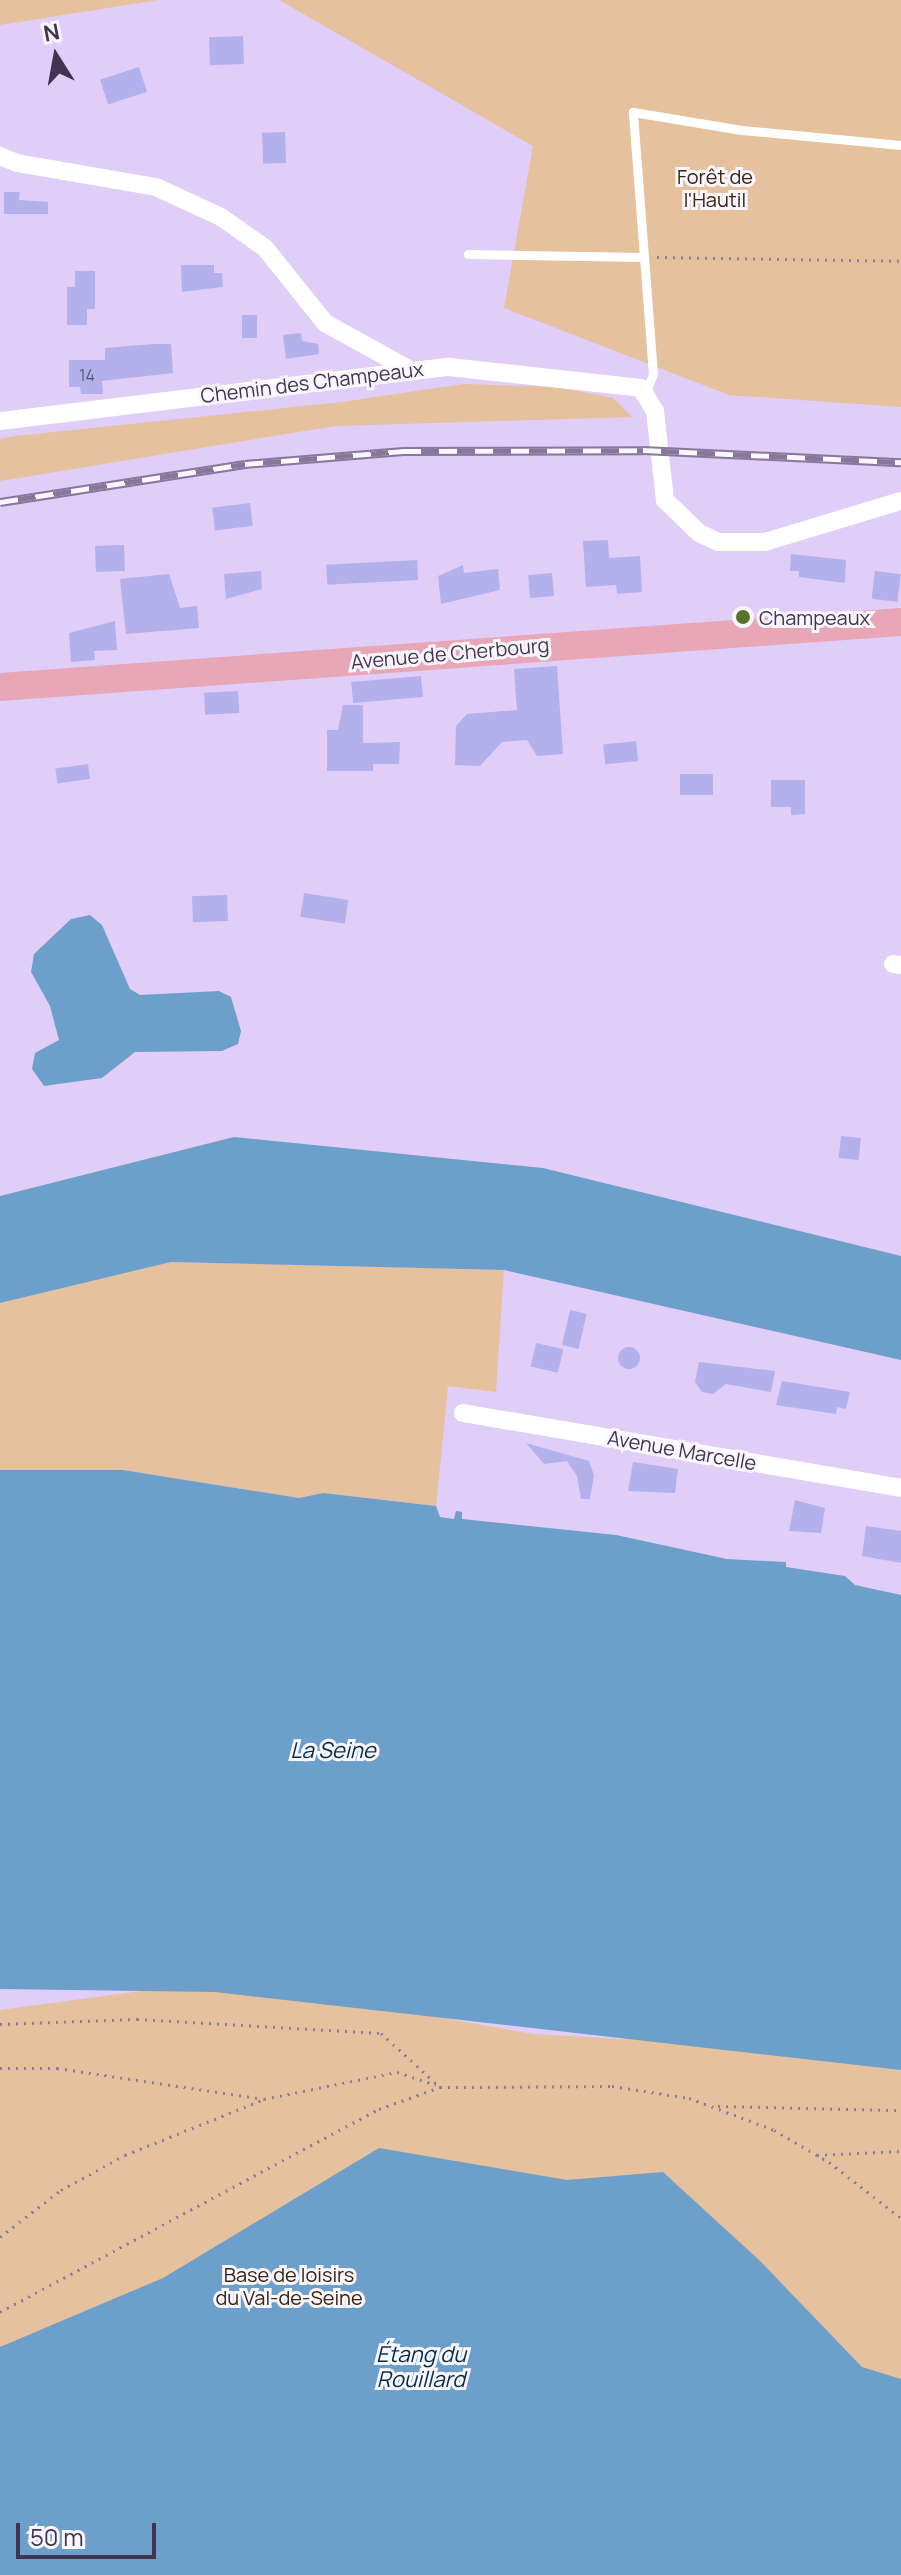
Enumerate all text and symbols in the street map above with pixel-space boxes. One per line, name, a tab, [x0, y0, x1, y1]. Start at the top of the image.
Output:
north arrow	[16, 16, 96, 96]
text: N	[41, 16, 62, 49]
park label: Forêt de l'Hautil	[677, 164, 753, 211]
street label: Chemin des Champeaux	[199, 356, 425, 408]
house number: 14	[79, 365, 95, 385]
place label: Champeaux	[759, 605, 870, 629]
marker: Champeaux	[734, 608, 752, 626]
street label: Avenue de Cherbourg	[350, 632, 550, 674]
street label: Avenue Marcelle	[606, 1425, 758, 1475]
water label: La Seine	[290, 1738, 376, 1764]
park label: Base de loisirs du Val-de-Seine	[215, 2262, 363, 2309]
water label: Étang du Rouillard	[376, 2341, 466, 2392]
scale bar	[20, 2507, 160, 2557]
text: 50 m	[30, 2520, 84, 2553]

